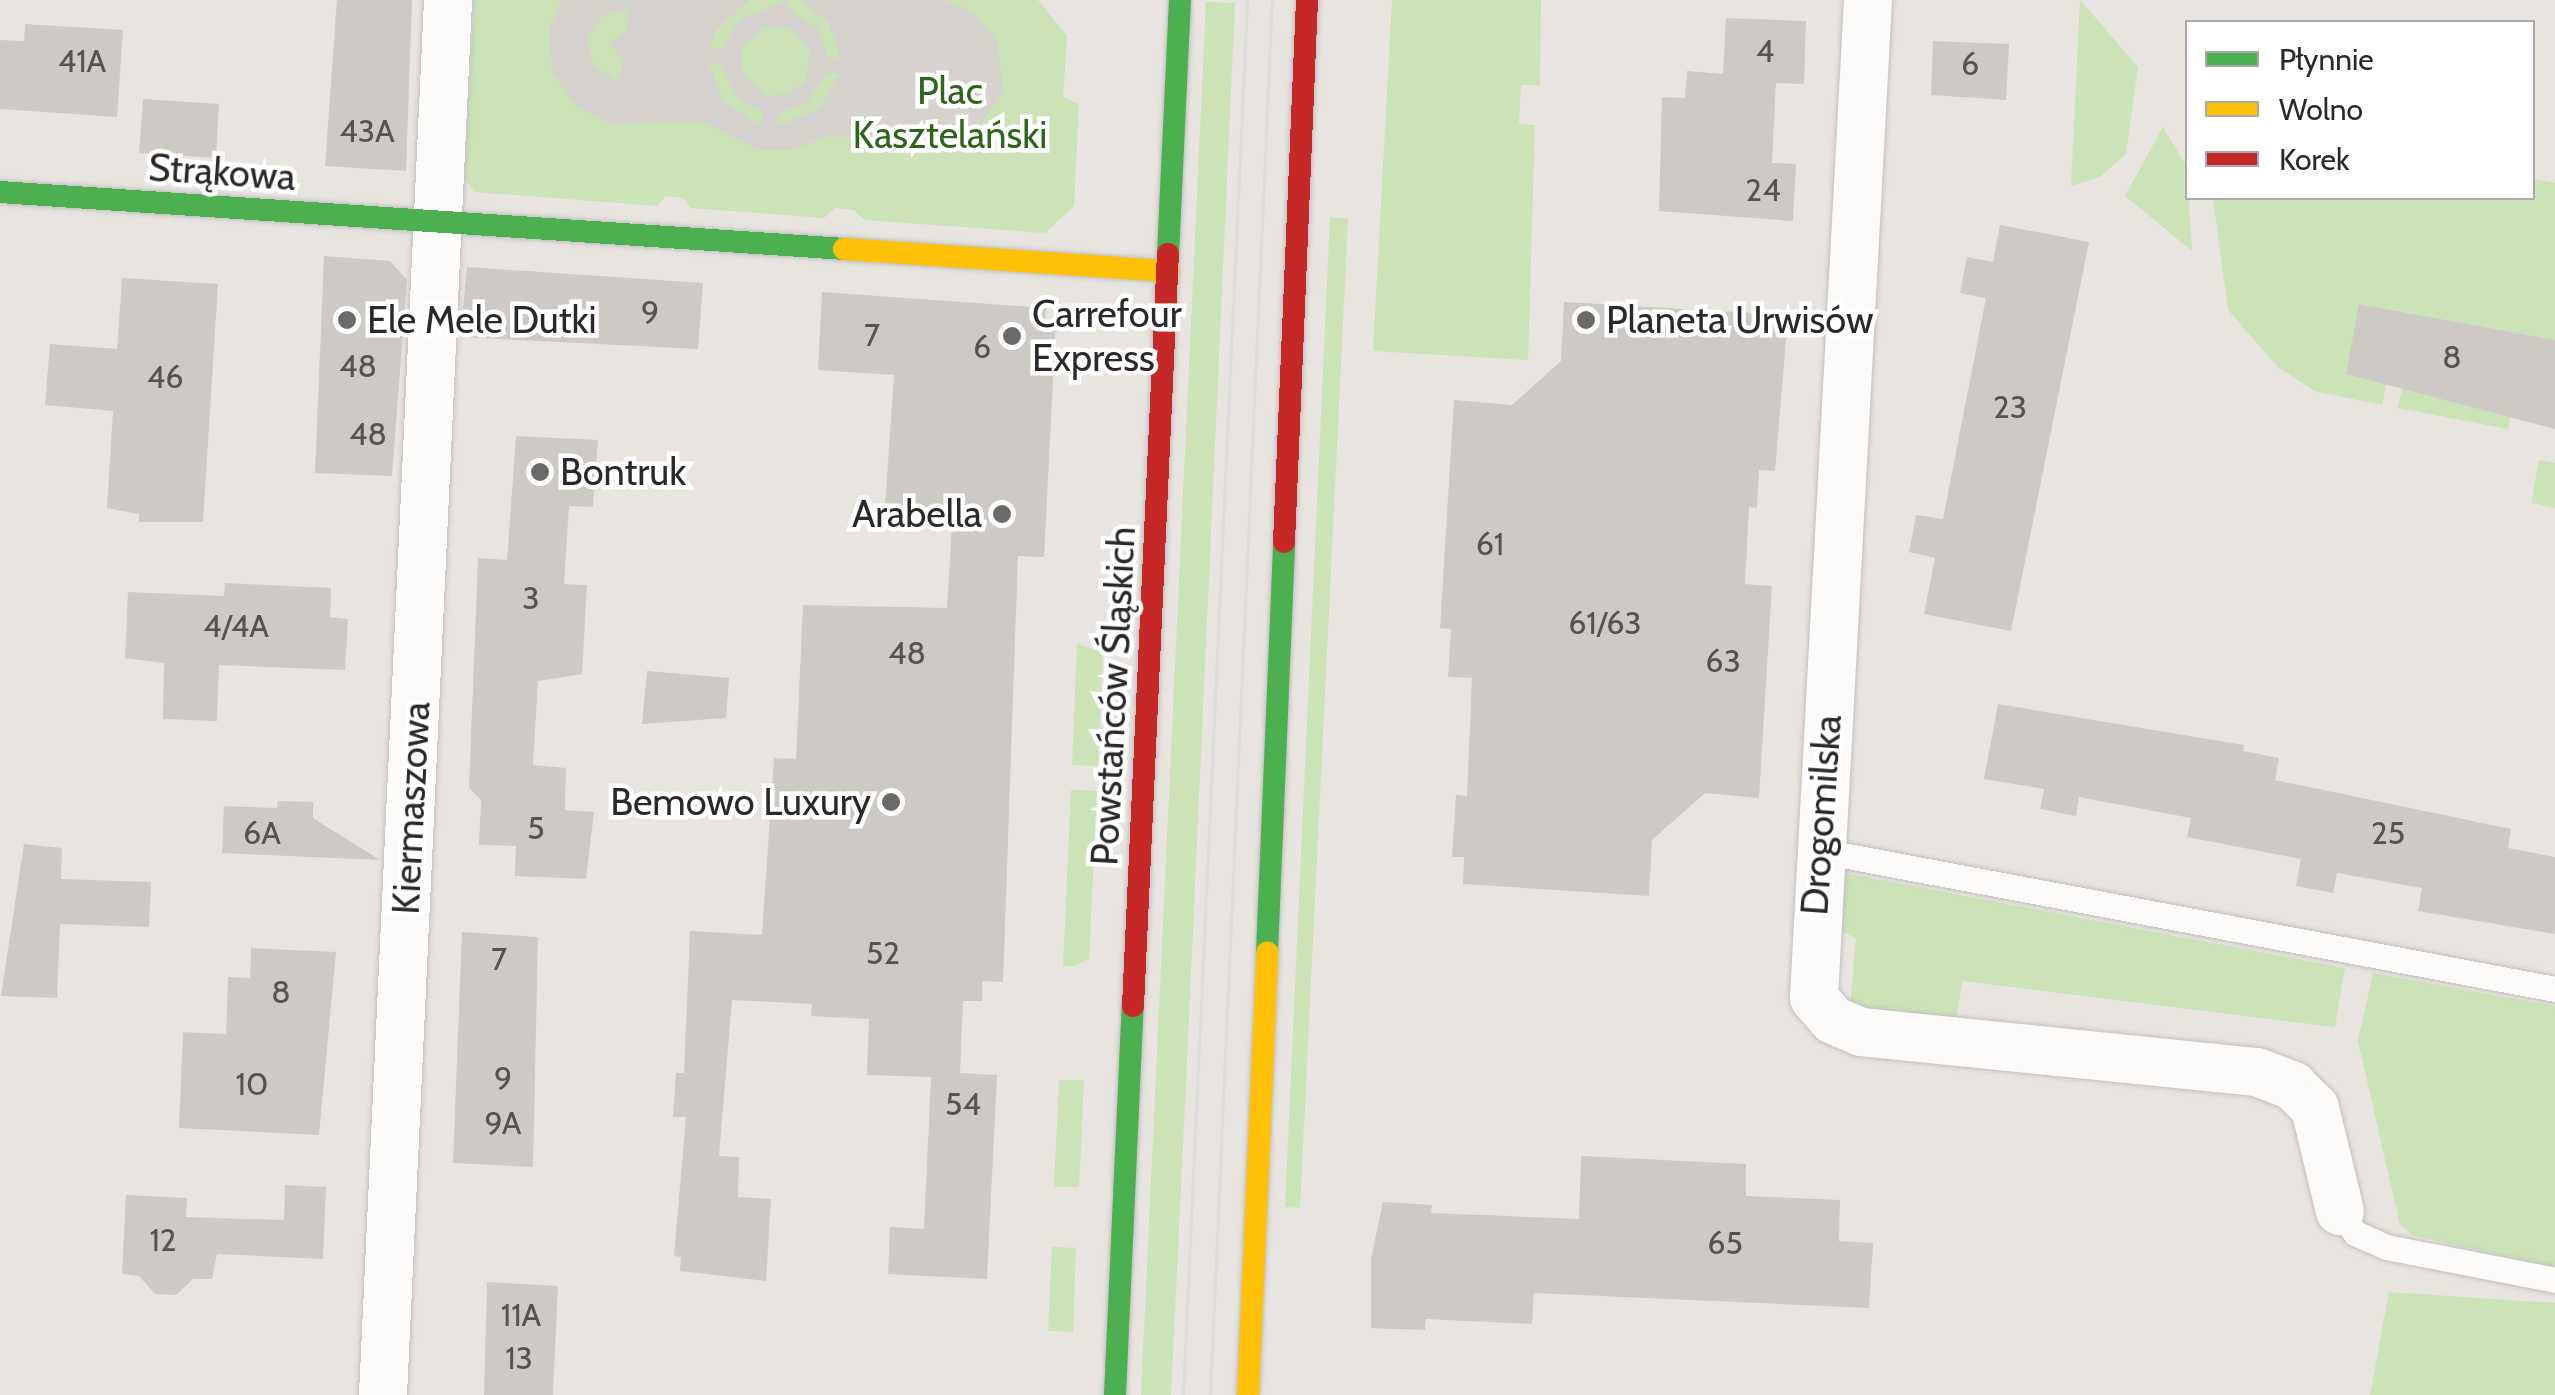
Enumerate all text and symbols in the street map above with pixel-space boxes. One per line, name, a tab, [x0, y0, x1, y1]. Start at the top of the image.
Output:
legend	[2185, 20, 2535, 200]
house number: 4	[1756, 32, 1774, 70]
text: Płynnie	[2279, 41, 2374, 78]
house number: 41A	[58, 42, 106, 80]
house number: 6	[1961, 45, 1979, 83]
park label: Plac Kasztelański	[853, 68, 1047, 157]
text: Wolno	[2279, 91, 2363, 128]
house number: 43A	[339, 112, 395, 150]
text: Korek	[2279, 141, 2349, 178]
street label: Strąkowa	[147, 144, 297, 200]
house number: 24	[1745, 171, 1781, 209]
place label: Carrefour Express	[1032, 291, 1182, 380]
house number: 9	[641, 293, 659, 331]
place label: Ele Mele Dutki	[367, 297, 597, 343]
place label: Planeta Urwisów	[1606, 297, 1874, 343]
marker: Ele Mele Dutki	[336, 309, 358, 331]
marker: Planeta Urwisów	[1575, 309, 1597, 331]
house number: 7	[864, 316, 880, 354]
marker: Carrefour Express	[1001, 325, 1023, 347]
house number: 6	[973, 328, 991, 366]
house number: 8	[2442, 338, 2462, 376]
house number: 48	[339, 347, 377, 385]
house number: 46	[147, 358, 183, 396]
house number: 23	[1993, 388, 2027, 426]
house number: 48	[349, 415, 387, 453]
place label: Bontruk	[560, 449, 686, 495]
marker: Bontruk	[529, 461, 551, 483]
place label: Arabella	[852, 491, 982, 537]
marker: Arabella	[991, 503, 1013, 525]
street label: Powstańców Śląskich	[1081, 525, 1145, 867]
house number: 61	[1476, 525, 1504, 563]
house number: 3	[522, 579, 540, 617]
house number: 61/63	[1568, 604, 1642, 642]
house number: 4/4A	[203, 607, 269, 645]
house number: 48	[888, 634, 926, 672]
house number: 63	[1705, 642, 1741, 680]
street label: Kiermaszowa	[383, 700, 439, 916]
street label: Drogomilska	[1791, 713, 1851, 917]
place label: Bemowo Luxury	[610, 779, 871, 825]
marker: Bemowo Luxury	[880, 791, 902, 813]
house number: 5	[527, 809, 545, 847]
house number: 6A	[243, 814, 281, 852]
house number: 25	[2371, 814, 2405, 852]
house number: 52	[866, 934, 900, 972]
house number: 7	[491, 940, 507, 978]
house number: 8	[271, 973, 291, 1011]
house number: 9	[494, 1059, 512, 1097]
house number: 10	[236, 1065, 268, 1103]
house number: 54	[945, 1085, 981, 1123]
house number: 9A	[484, 1104, 522, 1142]
house number: 12	[149, 1221, 177, 1259]
house number: 65	[1707, 1224, 1743, 1262]
house number: 11A	[501, 1296, 541, 1334]
house number: 13	[505, 1339, 533, 1377]

